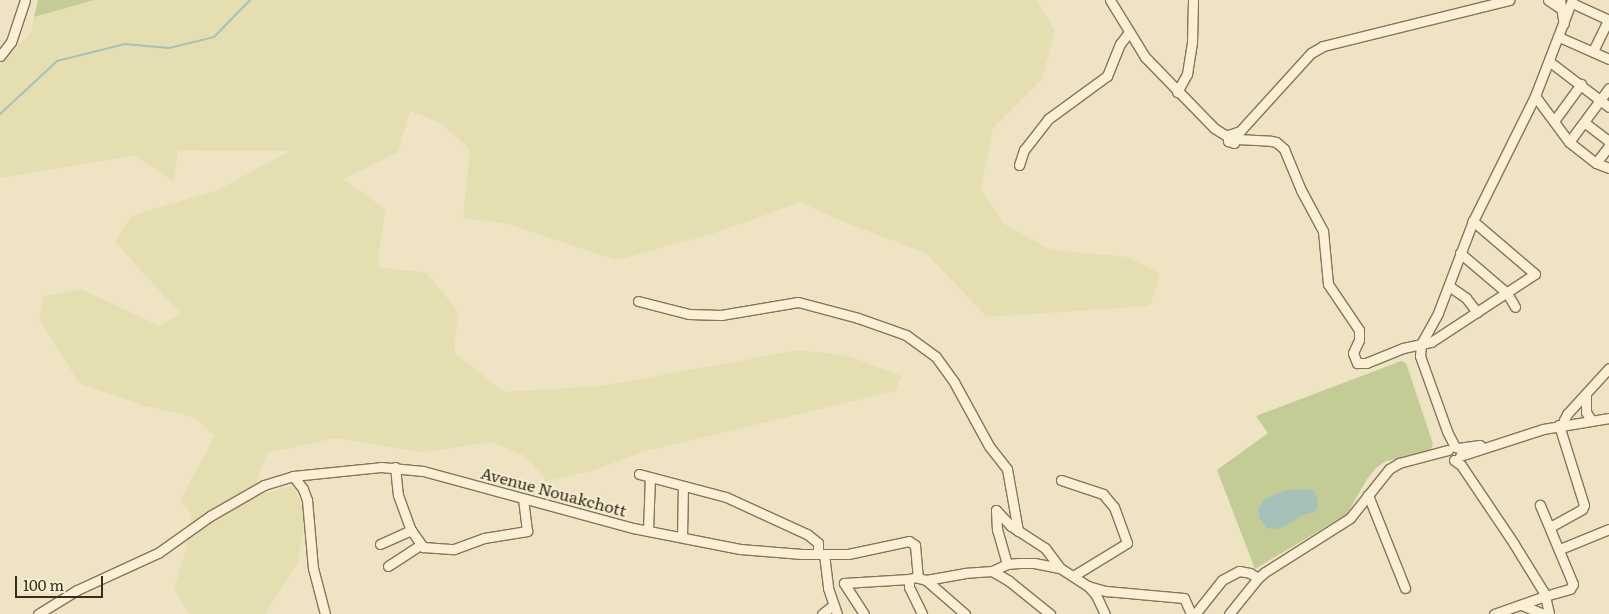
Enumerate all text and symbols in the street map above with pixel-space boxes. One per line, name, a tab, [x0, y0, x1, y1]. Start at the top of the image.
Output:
street label: Avenue Nouakchott	[479, 462, 629, 520]
scale bar	[18, 566, 105, 598]
text: 100 m	[23, 573, 64, 596]

